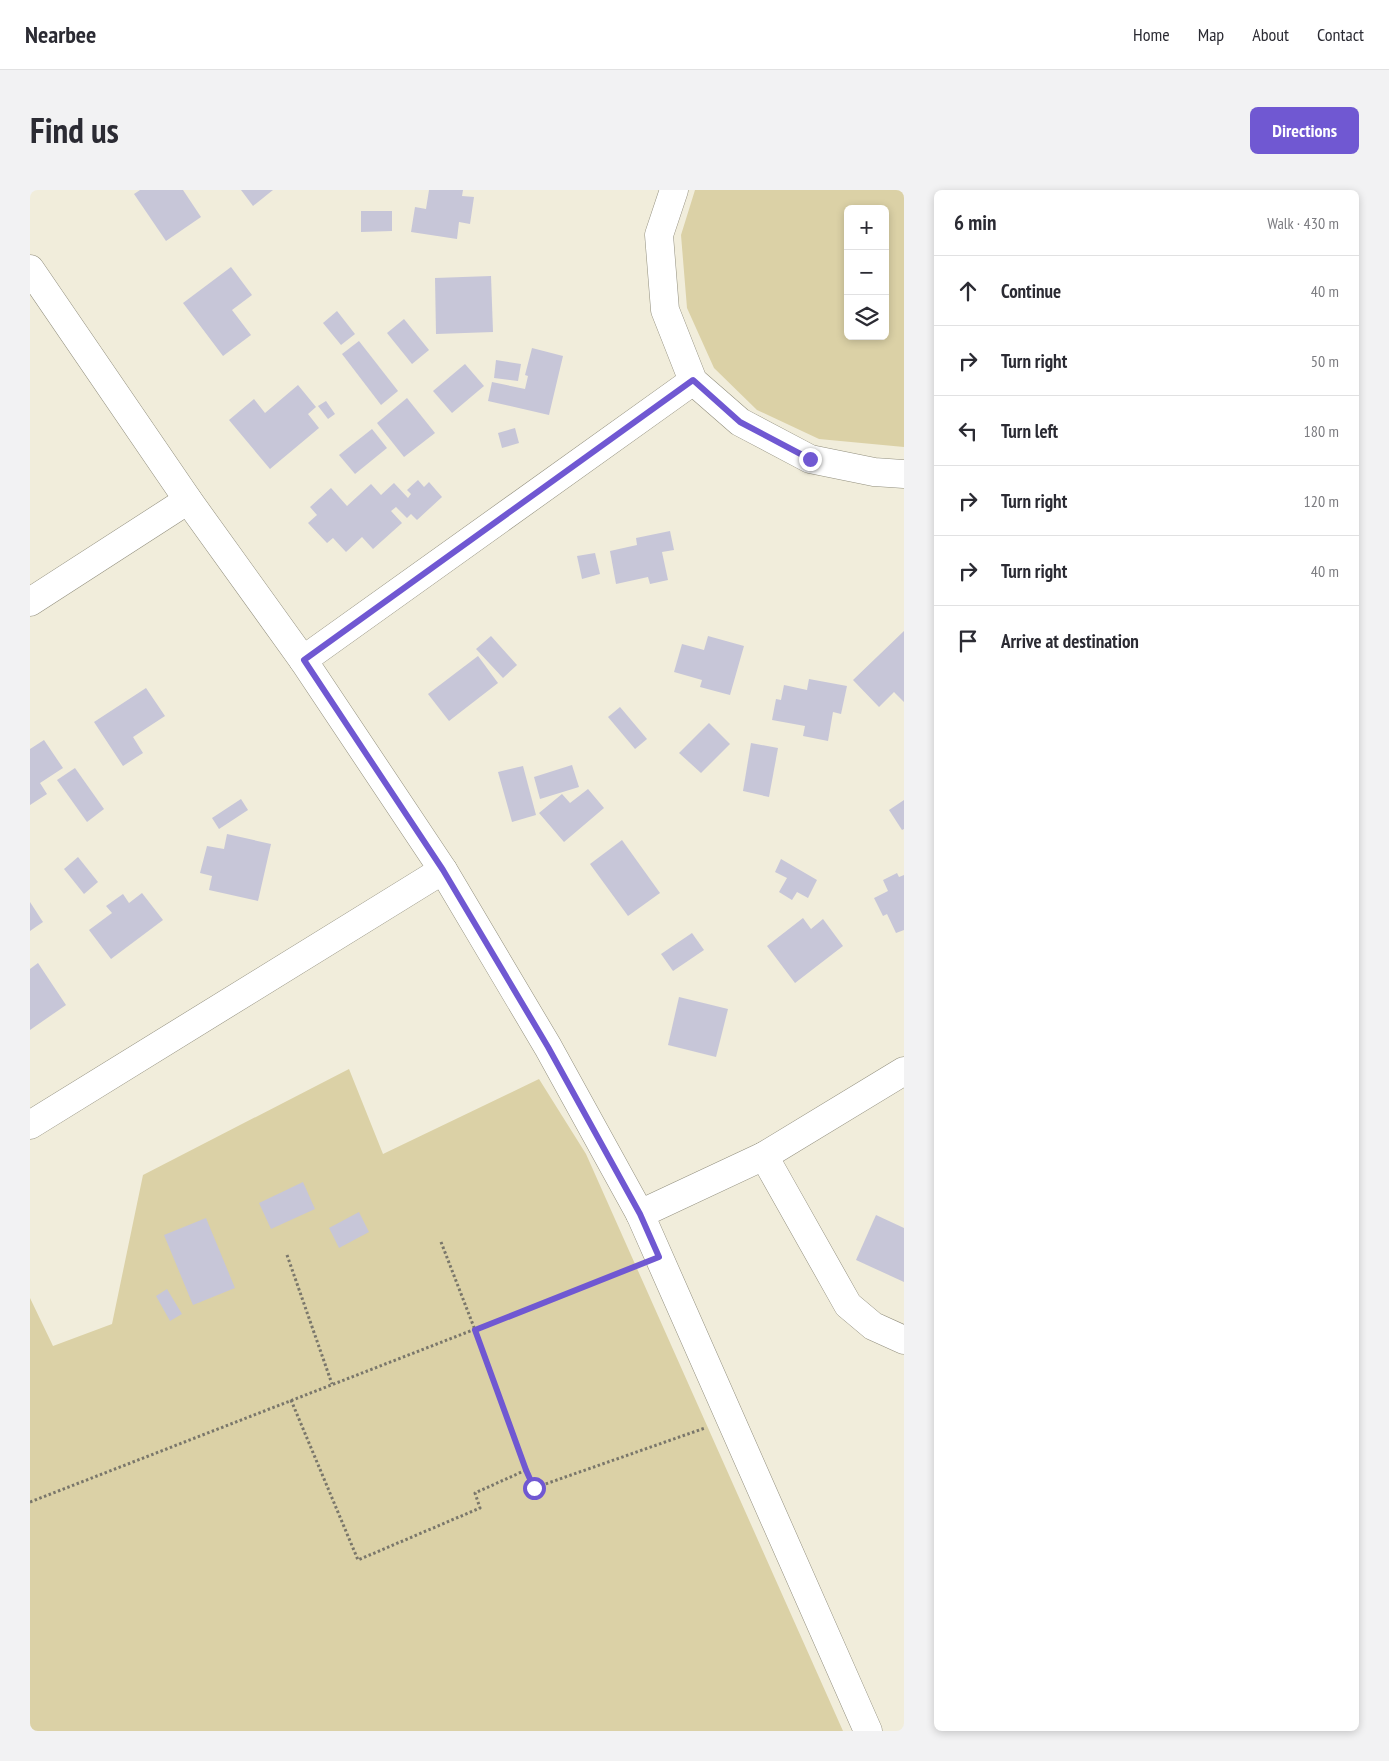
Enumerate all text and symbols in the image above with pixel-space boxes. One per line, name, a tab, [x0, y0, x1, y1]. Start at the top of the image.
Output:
text: Nearbee	[25, 19, 96, 50]
text: Home	[1133, 23, 1170, 46]
text: Map	[1198, 23, 1224, 46]
text: About	[1252, 23, 1289, 46]
text: Contact	[1317, 23, 1364, 46]
text: Find us	[30, 107, 119, 153]
button: Directions	[1250, 107, 1359, 154]
map controls	[844, 205, 889, 340]
button: +	[844, 205, 889, 250]
text: 6 min	[954, 209, 996, 236]
text: Walk · 430 m	[1267, 213, 1339, 233]
button: −	[844, 250, 889, 295]
icon: ahead	[954, 277, 982, 305]
text: Continue	[1001, 279, 1061, 303]
text: 40 m	[1311, 281, 1339, 301]
button: layers	[844, 295, 889, 340]
icon: right	[954, 347, 982, 375]
text: Turn right	[1001, 349, 1067, 373]
text: 50 m	[1311, 351, 1339, 371]
icon: left	[954, 417, 982, 445]
text: Turn left	[1001, 419, 1058, 443]
text: 180 m	[1304, 421, 1339, 441]
route end	[799, 448, 822, 471]
icon: right	[954, 487, 982, 515]
text: Turn right	[1001, 489, 1067, 513]
text: 120 m	[1304, 491, 1339, 511]
icon: right	[954, 557, 982, 585]
text: Turn right	[1001, 559, 1067, 583]
text: 40 m	[1311, 561, 1339, 581]
icon: arrive	[954, 627, 982, 655]
text: Arrive at destination	[1001, 629, 1139, 653]
route start	[523, 1477, 546, 1500]

